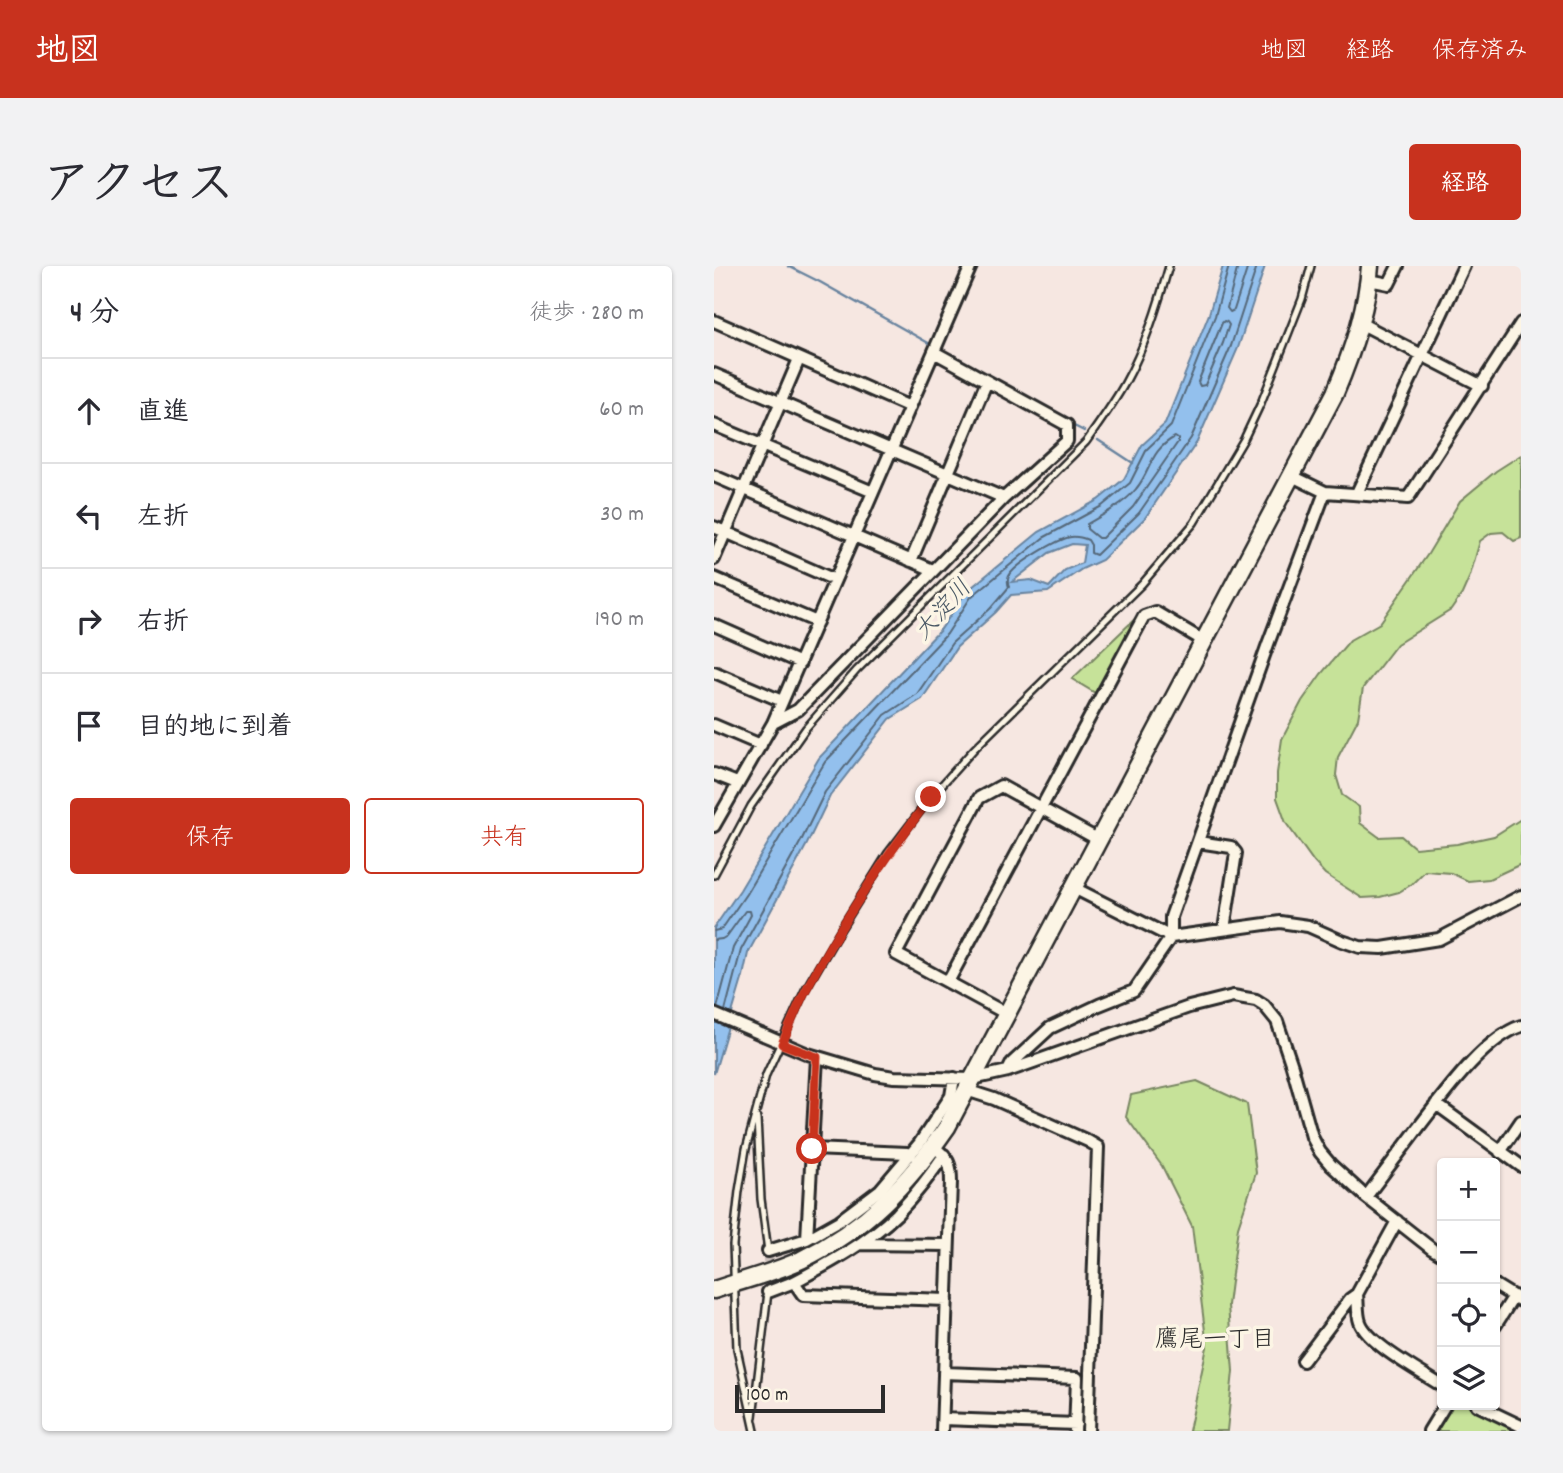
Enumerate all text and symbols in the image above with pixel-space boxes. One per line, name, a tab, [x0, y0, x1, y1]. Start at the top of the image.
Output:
text: 地図	[35, 30, 101, 77]
text: 地図	[1260, 35, 1308, 69]
text: 経路	[1346, 35, 1394, 69]
text: 保存済み	[1432, 35, 1528, 69]
button: 経路	[1409, 144, 1521, 220]
text: アクセス	[42, 153, 235, 223]
text: 4 分	[70, 294, 119, 337]
text: 徒歩 · 280 m	[529, 298, 644, 331]
icon: ahead	[70, 392, 108, 430]
text: 60 m	[599, 394, 644, 427]
text: 直進	[137, 395, 189, 432]
icon: left	[70, 497, 108, 535]
text: 30 m	[600, 499, 644, 532]
text: 左折	[137, 500, 189, 537]
water label: 大淀川	[907, 573, 981, 649]
icon: right	[70, 602, 108, 640]
text: 190 m	[595, 604, 644, 637]
text: 右折	[137, 605, 189, 642]
icon: arrive	[70, 707, 108, 745]
text: 目的地に到着	[137, 710, 293, 747]
route end	[915, 781, 946, 812]
button: 保存	[70, 798, 350, 874]
button: 共有	[364, 798, 644, 874]
route start	[796, 1133, 827, 1164]
map controls	[1437, 1158, 1500, 1410]
button: +	[1437, 1158, 1500, 1221]
button: −	[1437, 1221, 1500, 1284]
button: locate	[1437, 1284, 1500, 1347]
district label: 鷹尾一丁目	[1155, 1324, 1275, 1358]
button: layers	[1437, 1347, 1500, 1410]
scale bar	[735, 1382, 886, 1414]
text: 100 m	[746, 1383, 788, 1410]

